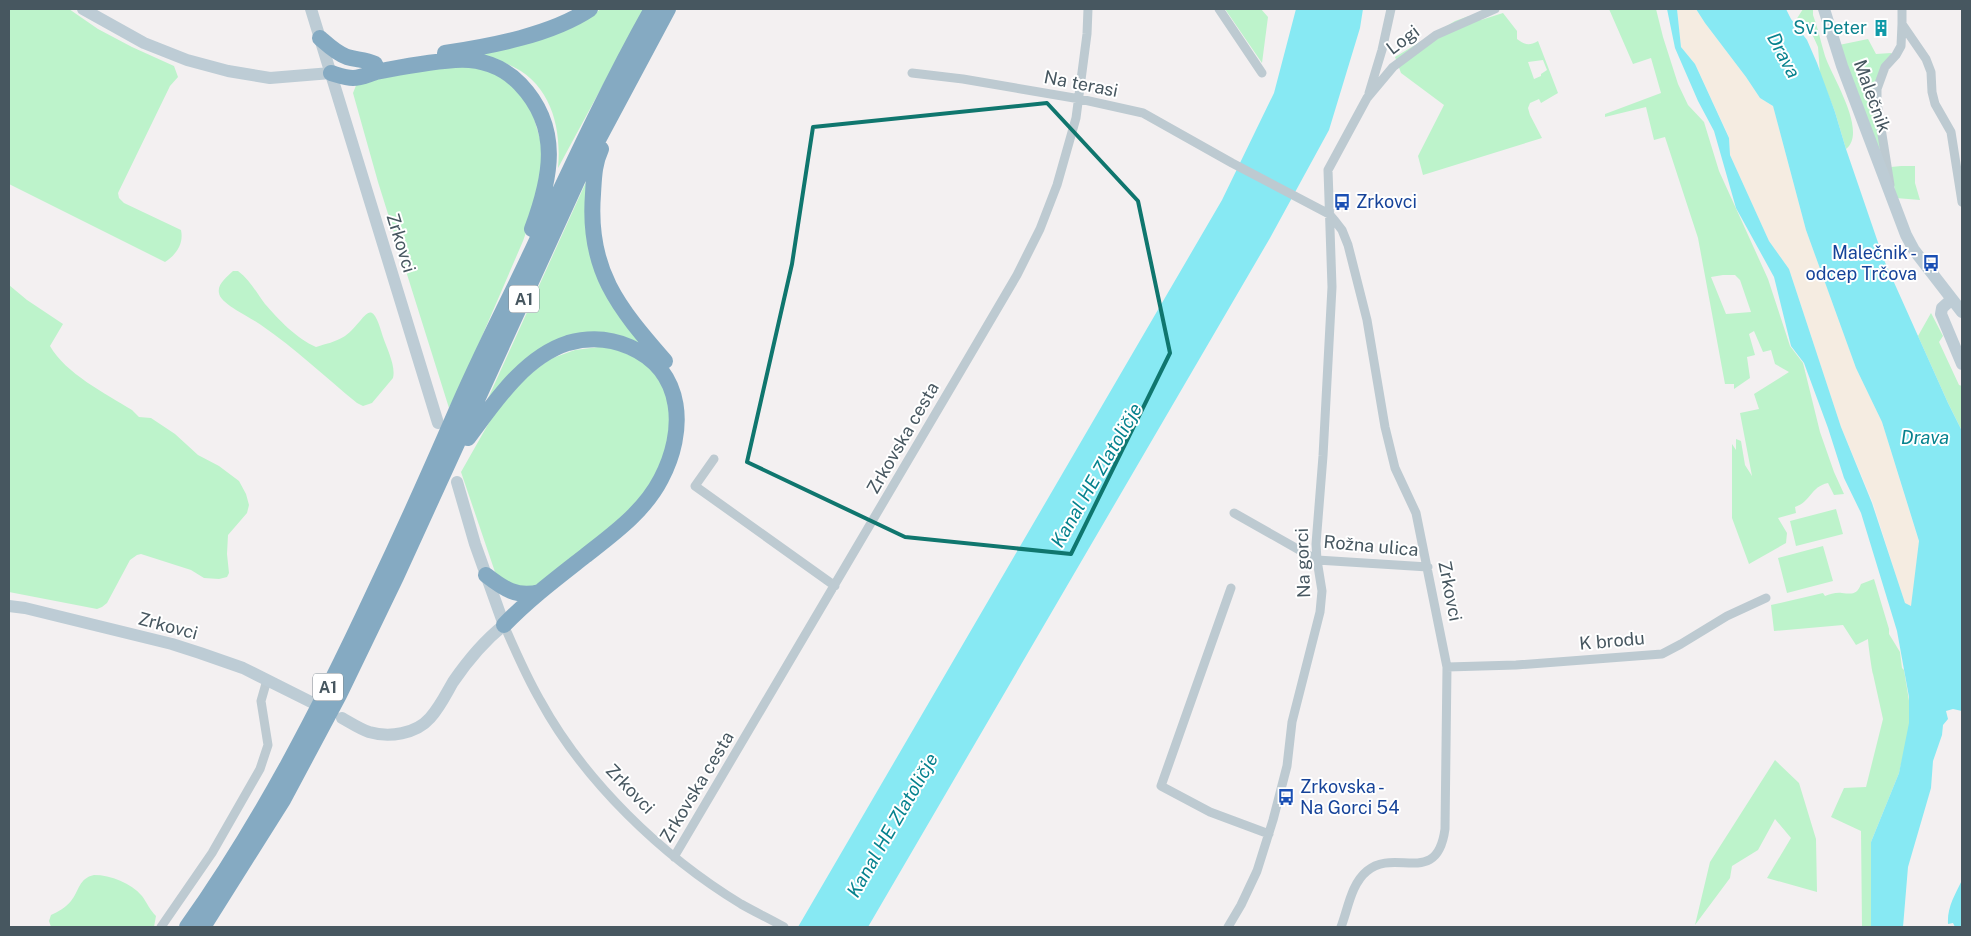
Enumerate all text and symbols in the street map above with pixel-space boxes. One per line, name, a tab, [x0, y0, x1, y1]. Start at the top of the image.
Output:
place label: Sv. Peter	[1793, 17, 1867, 38]
building icon: Sv. Peter	[1871, 18, 1891, 38]
street label: Logi	[1382, 20, 1423, 59]
water label: Drava	[1763, 28, 1805, 82]
street label: Malečnik	[1850, 57, 1895, 135]
street label: Na terasi	[1042, 66, 1120, 101]
place label: Zrkovci	[1356, 191, 1417, 212]
bus stop icon: Zrkovci	[1332, 192, 1352, 212]
street label: Zrkovci	[383, 211, 420, 275]
place label: Malečnik - odcep Trčova	[1806, 242, 1917, 284]
bus stop icon: Malečnik - odcep Trčova	[1921, 253, 1941, 273]
road number: A1	[509, 286, 539, 312]
street label: Zrkovska cesta	[862, 378, 943, 497]
water label: Kanal HE Zlatoličje	[1046, 399, 1146, 551]
water label: Drava	[1901, 426, 1949, 448]
street label: Na gorci	[1291, 528, 1314, 598]
street label: Rožna ulica	[1323, 531, 1419, 560]
street label: Zrkovci	[1434, 559, 1467, 623]
street label: Zrkovci	[136, 607, 200, 644]
street label: K brodu	[1578, 627, 1646, 654]
road number: A1	[313, 674, 343, 700]
street label: Zrkovska cesta	[655, 728, 738, 846]
water label: Kanal HE Zlatoličje	[842, 749, 942, 901]
street label: Zrkovci	[602, 759, 659, 818]
place label: Zrkovska - Na Gorci 54	[1300, 776, 1399, 818]
bus stop icon: Zrkovska - Na Gorci 54	[1276, 787, 1296, 807]

